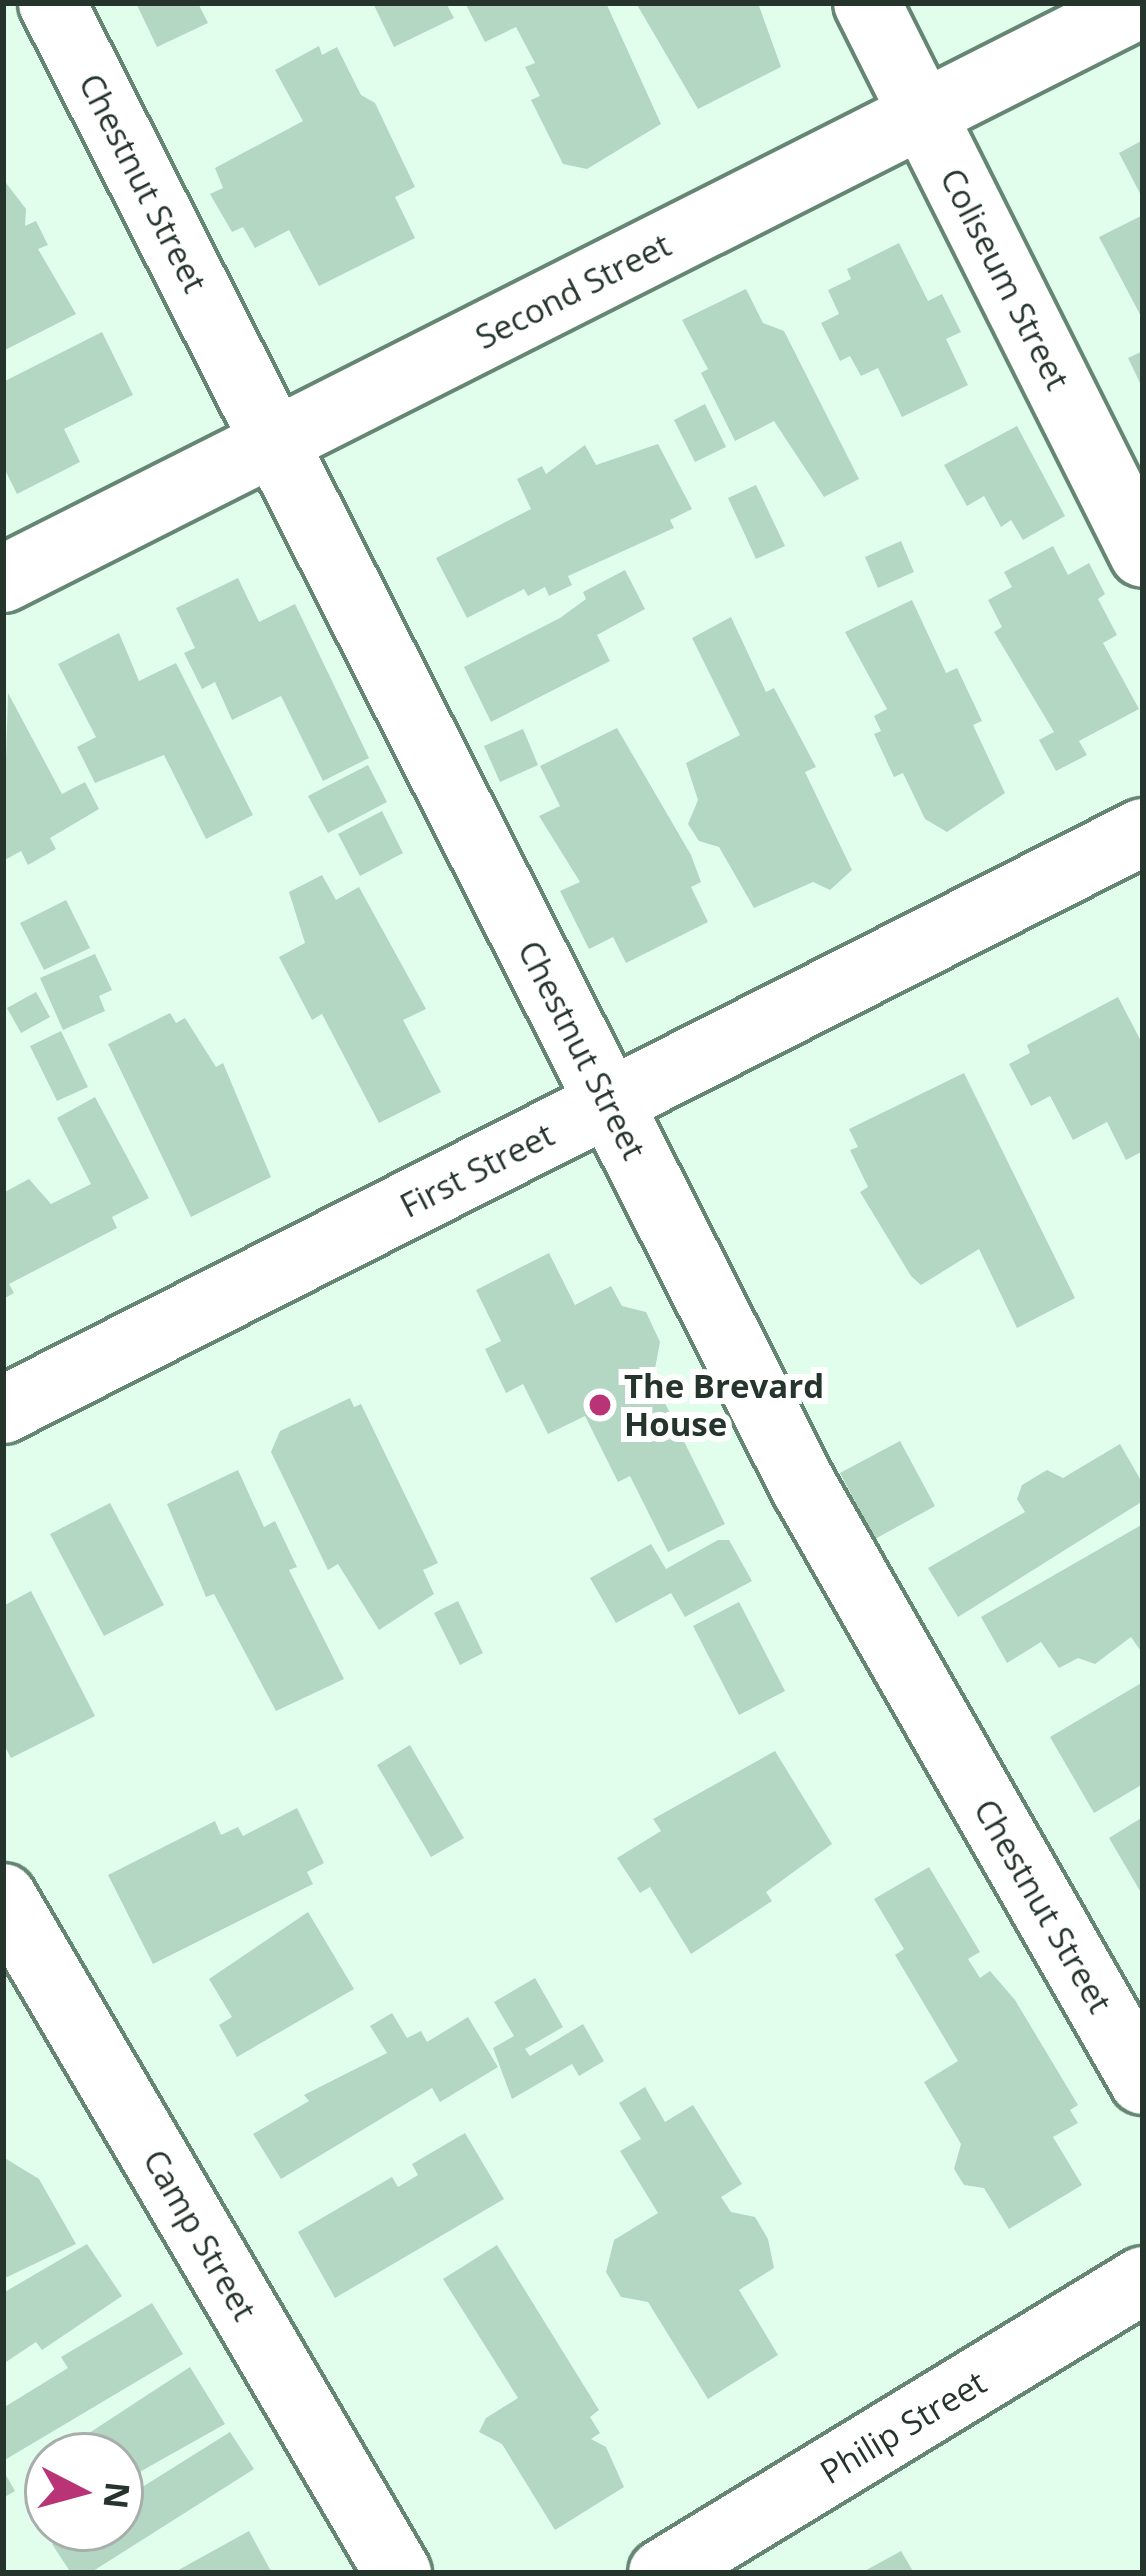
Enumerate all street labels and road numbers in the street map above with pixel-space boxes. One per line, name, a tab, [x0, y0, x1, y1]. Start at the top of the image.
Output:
street label: Chestnut Street	[71, 67, 215, 299]
street label: Coliseum Street	[932, 162, 1078, 396]
street label: Second Street	[469, 225, 677, 357]
street label: Chestnut Street	[510, 934, 654, 1166]
street label: First Street	[394, 1114, 560, 1226]
street label: Chestnut Street	[966, 1792, 1120, 2020]
street label: Camp Street	[135, 2143, 265, 2327]
street label: Philip Street	[813, 2362, 993, 2492]

